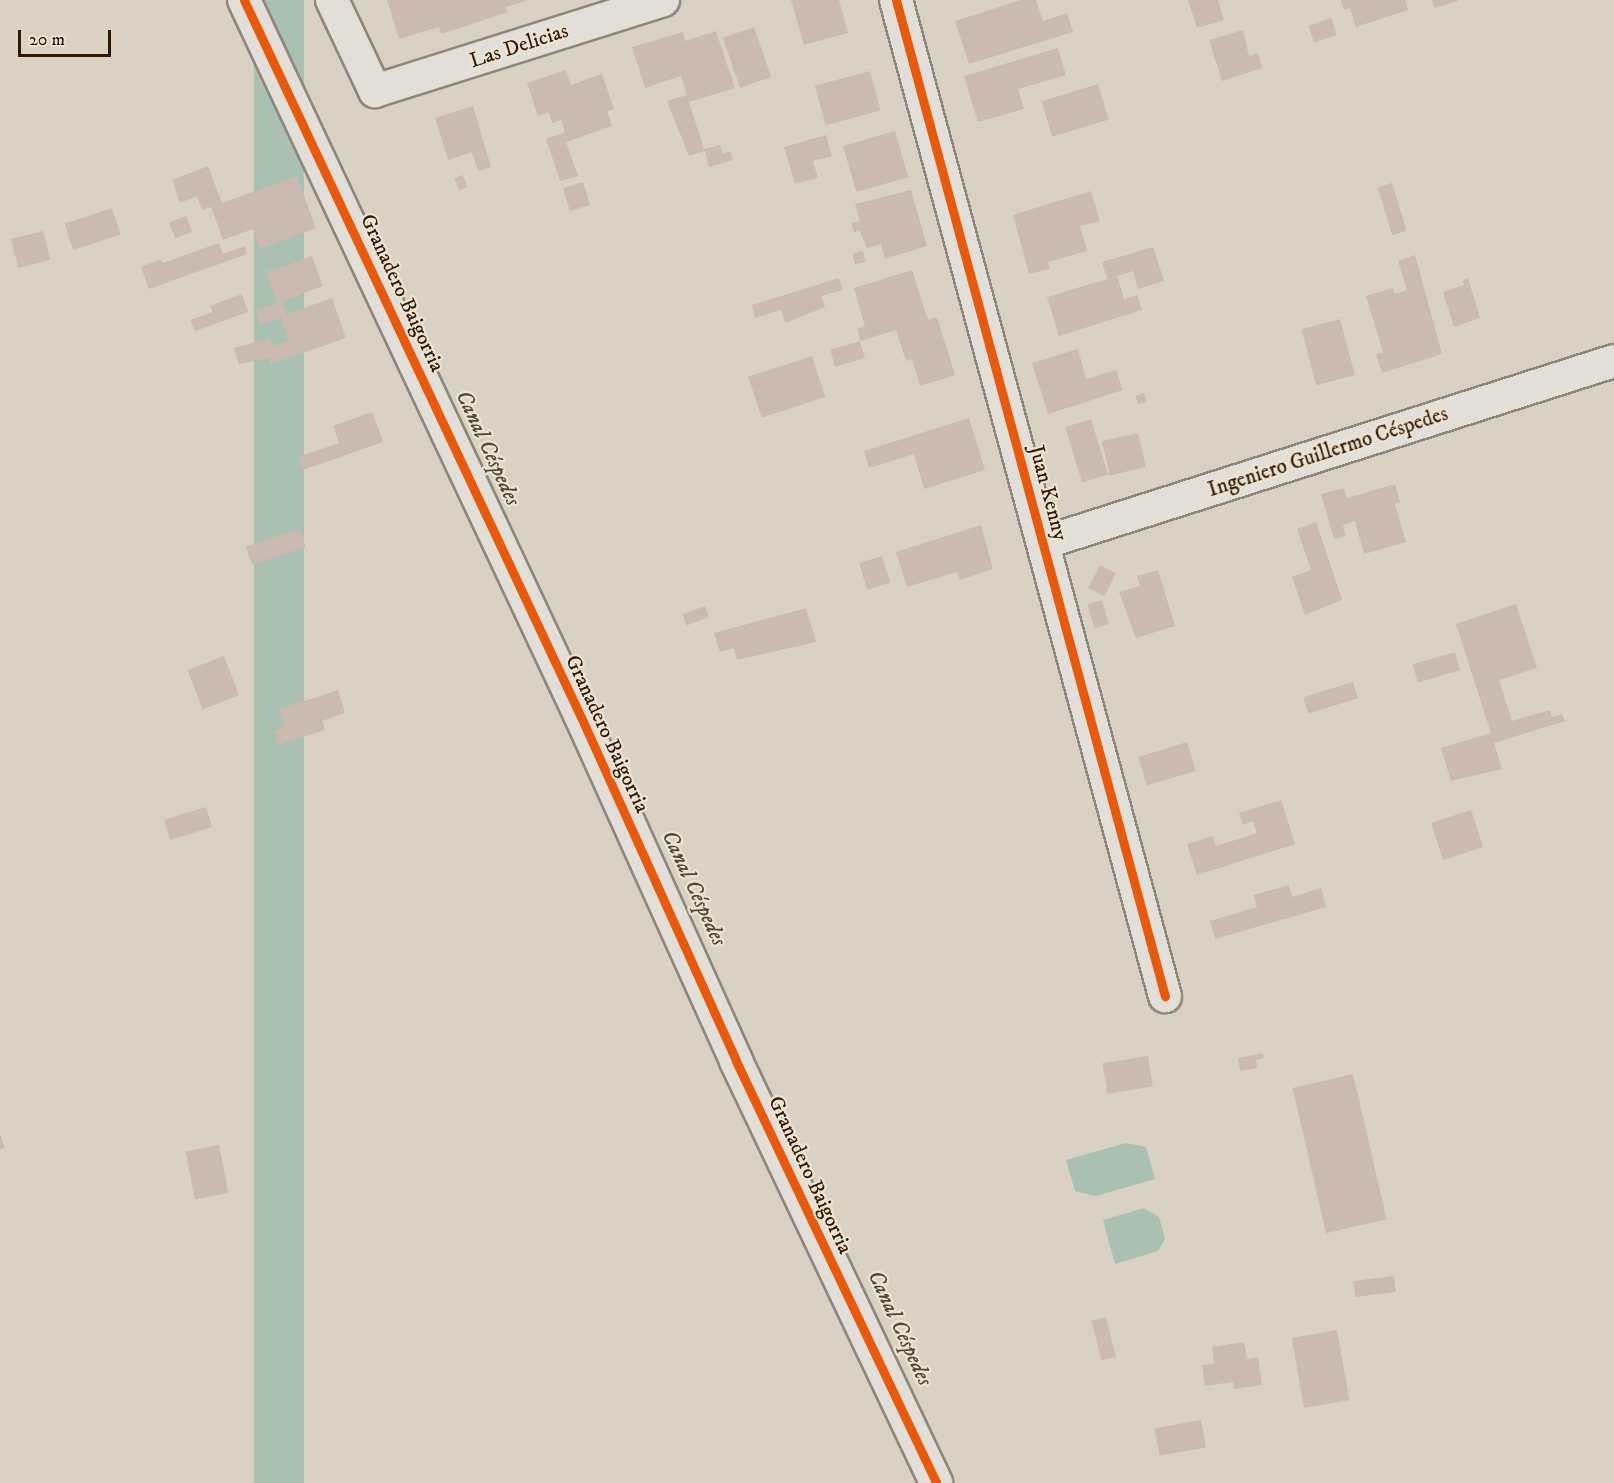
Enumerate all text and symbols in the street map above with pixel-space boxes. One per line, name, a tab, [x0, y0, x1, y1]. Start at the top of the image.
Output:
scale bar	[21, 18, 114, 56]
street label: Las Delicias	[467, 18, 571, 74]
text: 20 m	[29, 29, 65, 51]
street label: Granadero Baigorria	[354, 210, 450, 376]
water label: Canal Céspedes	[450, 386, 526, 510]
street label: Ingeniero Guillermo Céspedes	[1205, 401, 1451, 503]
street label: Juan Kenny	[1023, 443, 1073, 543]
street label: Granadero Baigorria	[559, 651, 655, 817]
water label: Canal Céspedes	[656, 826, 732, 950]
street label: Granadero Baigorria	[762, 1092, 858, 1258]
water label: Canal Céspedes	[862, 1266, 938, 1390]

